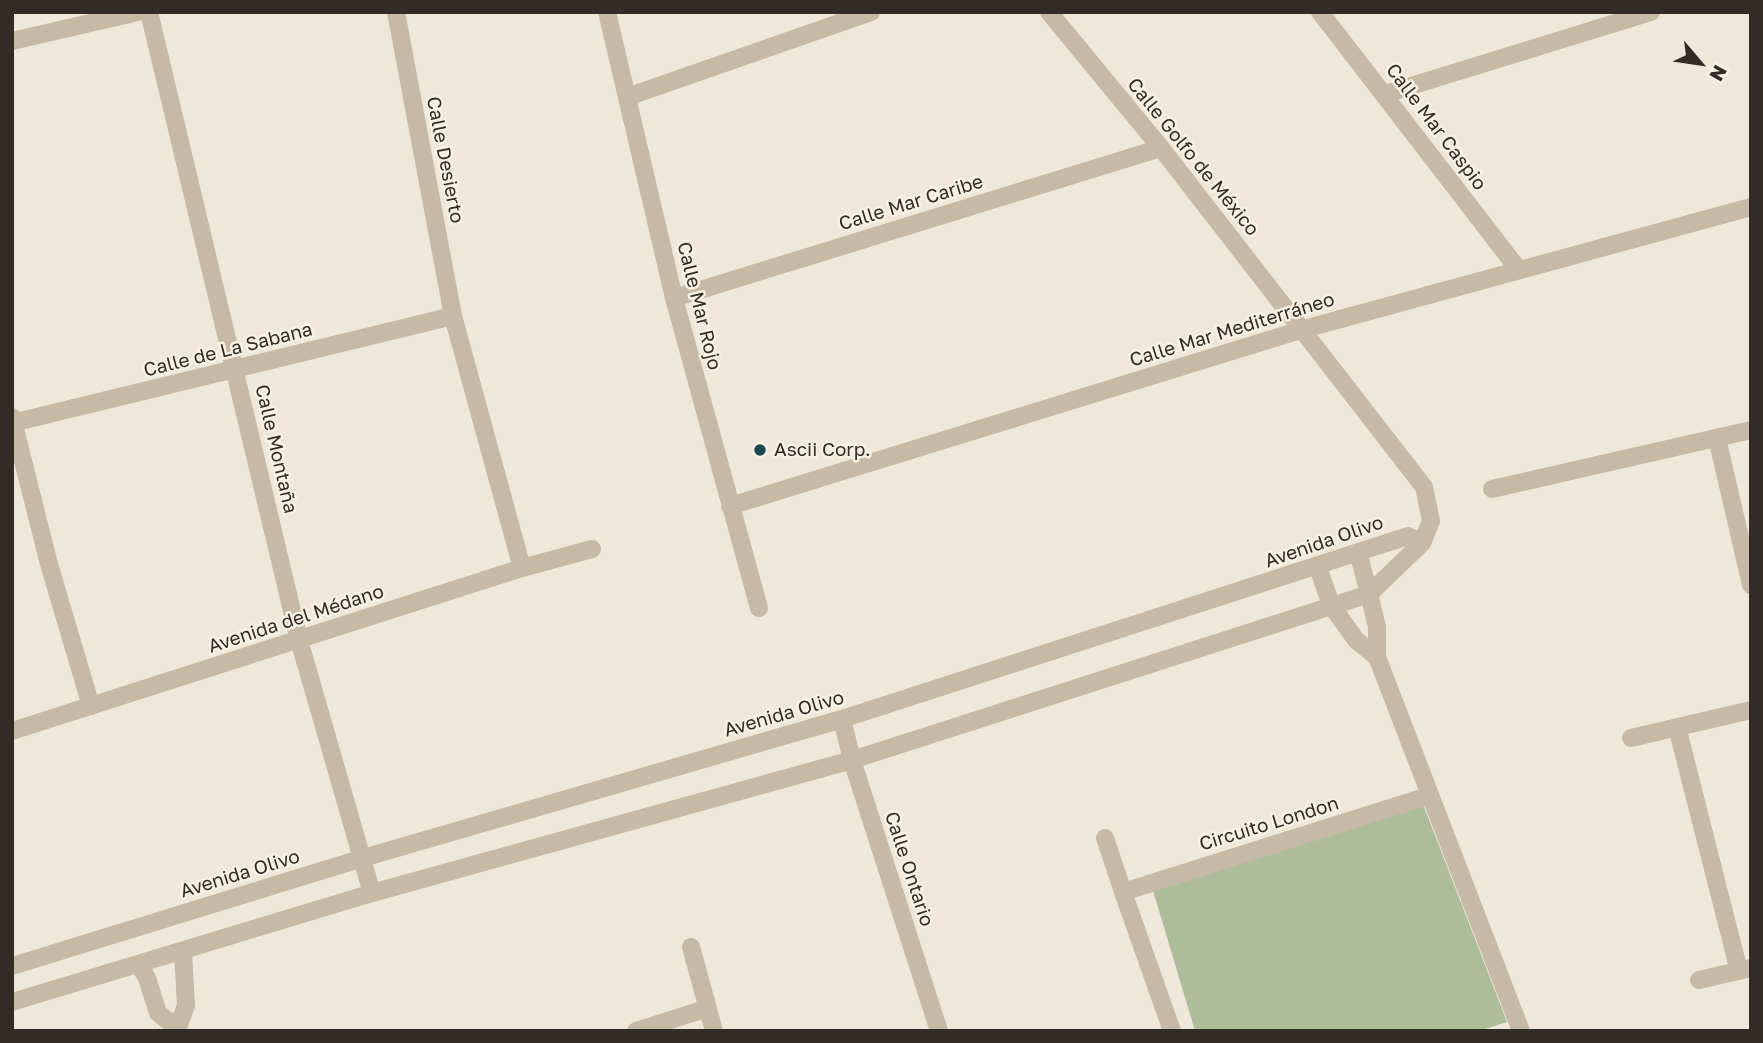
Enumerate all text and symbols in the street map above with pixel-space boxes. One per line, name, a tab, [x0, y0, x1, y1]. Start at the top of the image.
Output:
north arrow	[1665, 28, 1735, 98]
street label: Calle Mar Caspio	[1381, 59, 1491, 195]
text: N	[1705, 62, 1732, 85]
street label: Calle Golfo de México	[1122, 73, 1264, 241]
street label: Calle Desierto	[422, 95, 468, 225]
street label: Calle Mar Caribe	[836, 170, 986, 236]
street label: Calle Mar Rojo	[672, 240, 726, 372]
street label: Calle Mar Mediterráneo	[1127, 288, 1337, 372]
street label: Calle de La Sabana	[141, 318, 315, 382]
street label: Calle Montaña	[250, 382, 302, 516]
place label: Ascii Corp.	[774, 439, 871, 461]
marker: Ascii Corp.	[752, 442, 768, 458]
street label: Avenida Olivo	[1262, 511, 1386, 573]
street label: Avenida del Médano	[205, 580, 387, 658]
street label: Avenida Olivo	[721, 686, 847, 742]
street label: Circuito London	[1197, 792, 1341, 856]
street label: Calle Ontario	[880, 809, 938, 929]
street label: Avenida Olivo	[178, 845, 302, 903]

